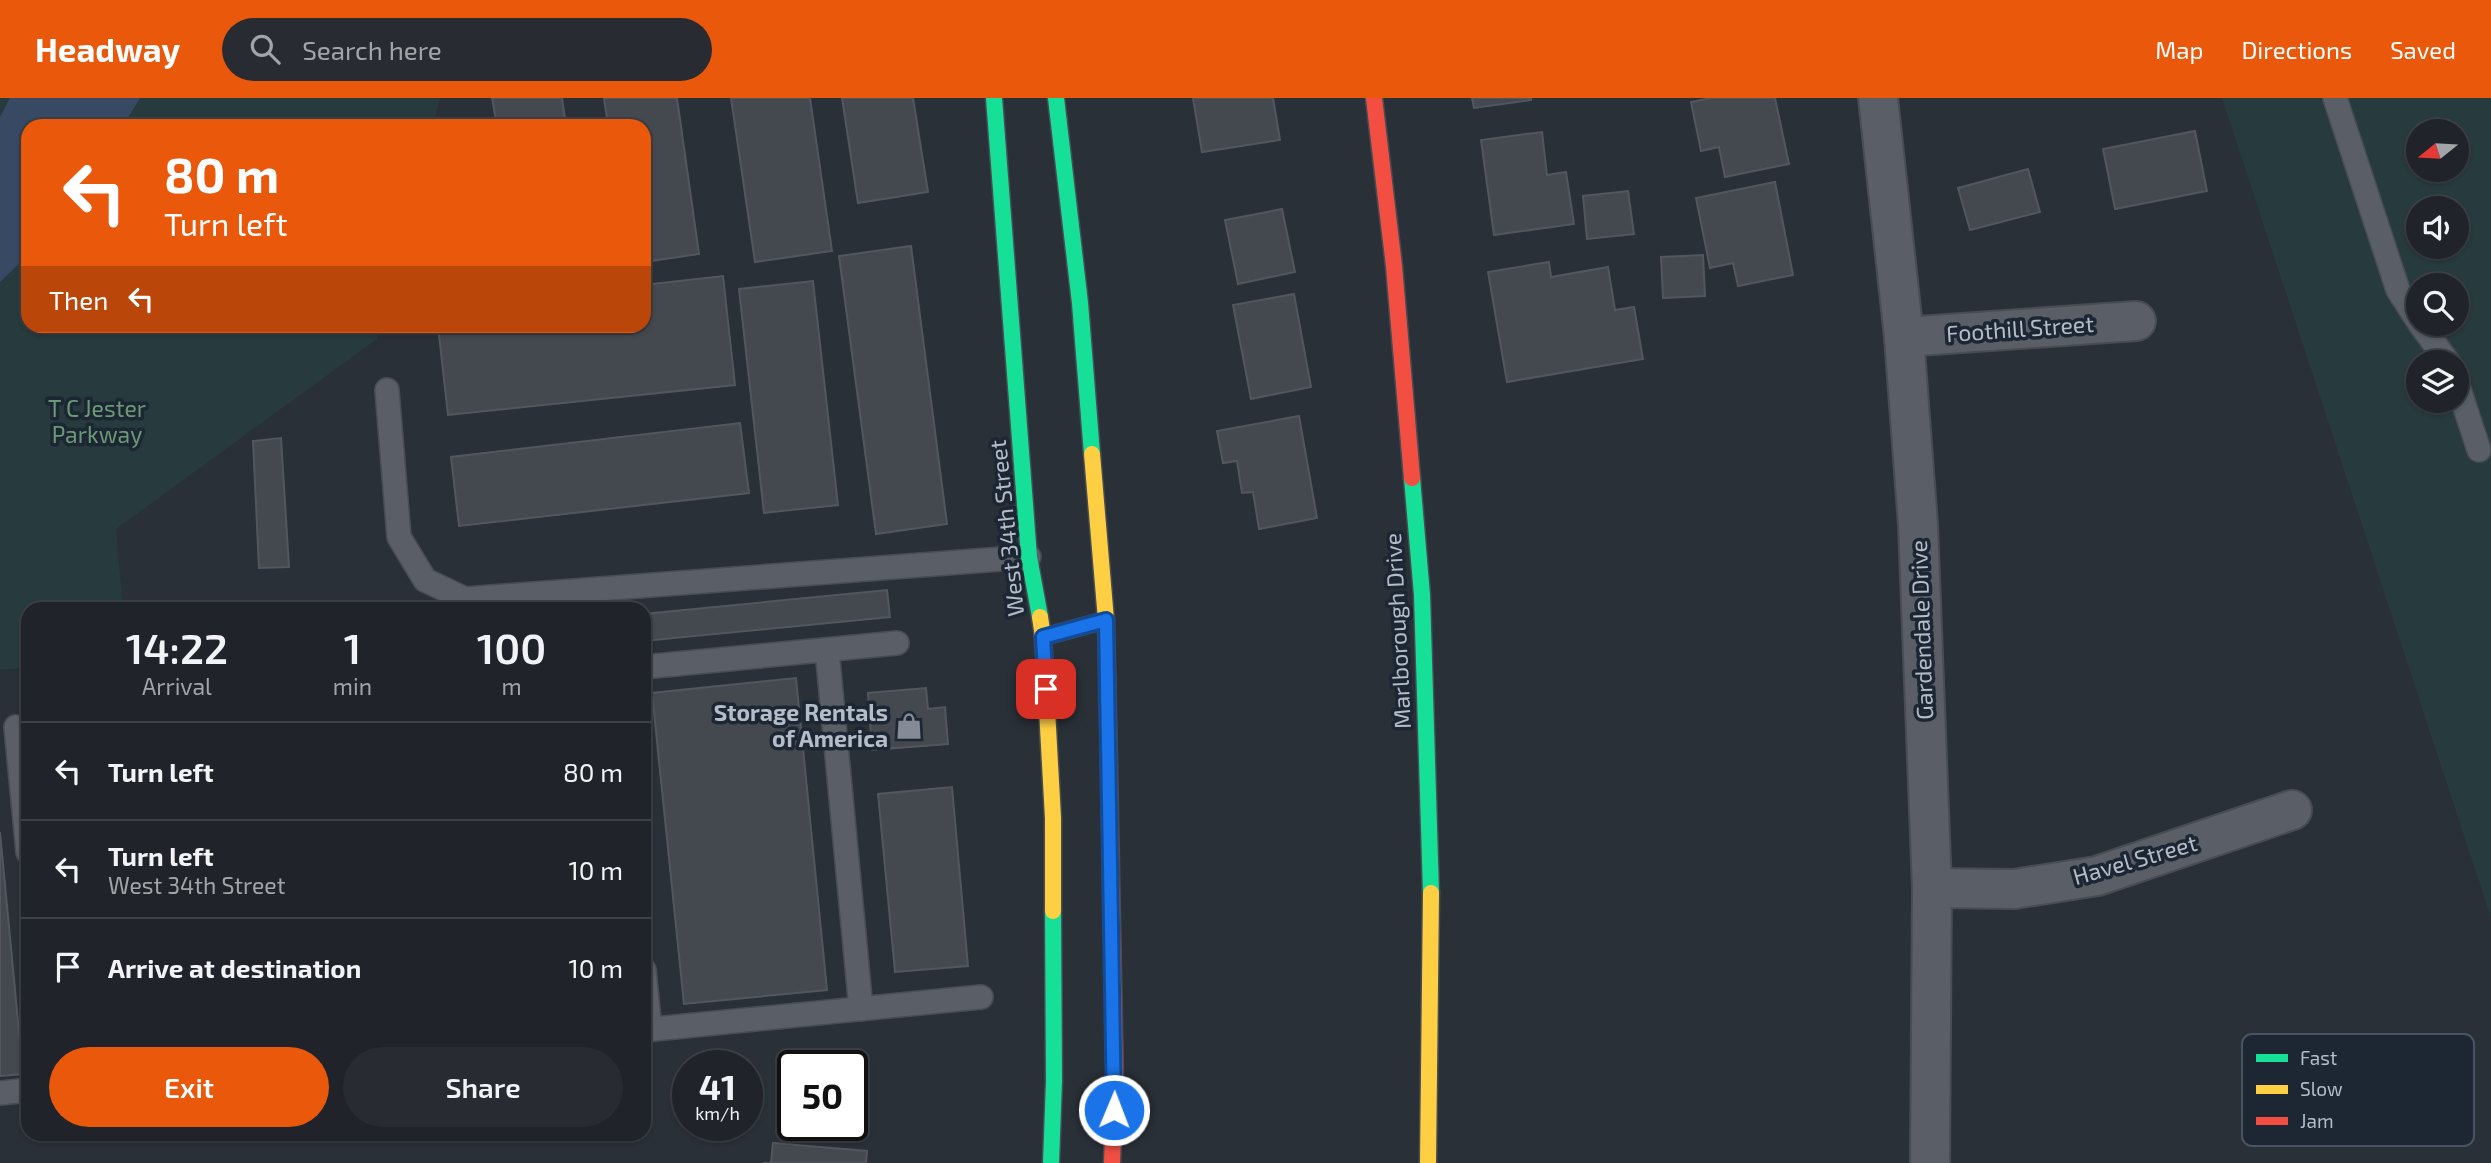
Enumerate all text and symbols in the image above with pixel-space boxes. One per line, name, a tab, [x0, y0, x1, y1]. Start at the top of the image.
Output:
search box	[222, 18, 712, 81]
text: Headway	[35, 29, 180, 69]
icon: search	[246, 30, 284, 68]
text: Search here	[302, 34, 442, 65]
text: Map	[2155, 35, 2203, 64]
text: Directions	[2241, 35, 2352, 64]
text: Saved	[2390, 35, 2456, 64]
north arrow	[2406, 119, 2469, 182]
map controls	[2406, 119, 2469, 413]
text: 80 m	[164, 144, 279, 203]
icon: left	[49, 147, 140, 238]
button: sound	[2406, 196, 2469, 259]
text: Turn left	[164, 204, 288, 242]
button: search	[2406, 273, 2469, 336]
icon: left	[122, 280, 160, 318]
text: Then	[49, 284, 108, 315]
street label: Foothill Street	[1945, 309, 2095, 347]
button: layers	[2406, 350, 2469, 413]
park label: T C Jester Parkway	[48, 394, 146, 448]
street label: West 34th Street	[983, 438, 1029, 618]
street label: Marlborough Drive	[1378, 532, 1416, 730]
street label: Gardendale Drive	[1904, 540, 1938, 720]
text: 14:22	[126, 622, 228, 672]
text: 1	[344, 622, 361, 672]
text: 100	[477, 622, 546, 672]
pin	[1016, 659, 1076, 719]
icon: arrive	[1027, 670, 1065, 708]
text: Arrival	[142, 672, 212, 700]
text: min	[333, 672, 372, 700]
text: m	[501, 672, 522, 700]
place label: Storage Rentals of America	[714, 698, 888, 752]
shop icon: Storage Rentals of America	[894, 711, 924, 741]
icon: left	[49, 752, 87, 790]
text: Turn left	[108, 756, 214, 787]
text: 80 m	[563, 756, 623, 787]
street label: Havel Street	[2069, 828, 2200, 890]
text: Turn left	[108, 840, 214, 871]
icon: left	[49, 850, 87, 888]
text: 10 m	[568, 854, 623, 885]
text: West 34th Street	[108, 871, 285, 899]
icon: arrive	[49, 948, 87, 986]
text: Arrive at destination	[108, 952, 361, 983]
text: 10 m	[568, 952, 623, 983]
legend	[2242, 1034, 2474, 1146]
text: Fast	[2300, 1046, 2337, 1069]
button: Exit	[49, 1047, 329, 1127]
button: Share	[343, 1047, 623, 1127]
speed limit sign: 50	[777, 1050, 868, 1141]
text: 41	[699, 1065, 736, 1107]
position arrow	[1077, 1073, 1151, 1147]
text: Slow	[2300, 1077, 2343, 1100]
text: km/h	[695, 1102, 740, 1124]
text: Jam	[2300, 1109, 2334, 1132]

